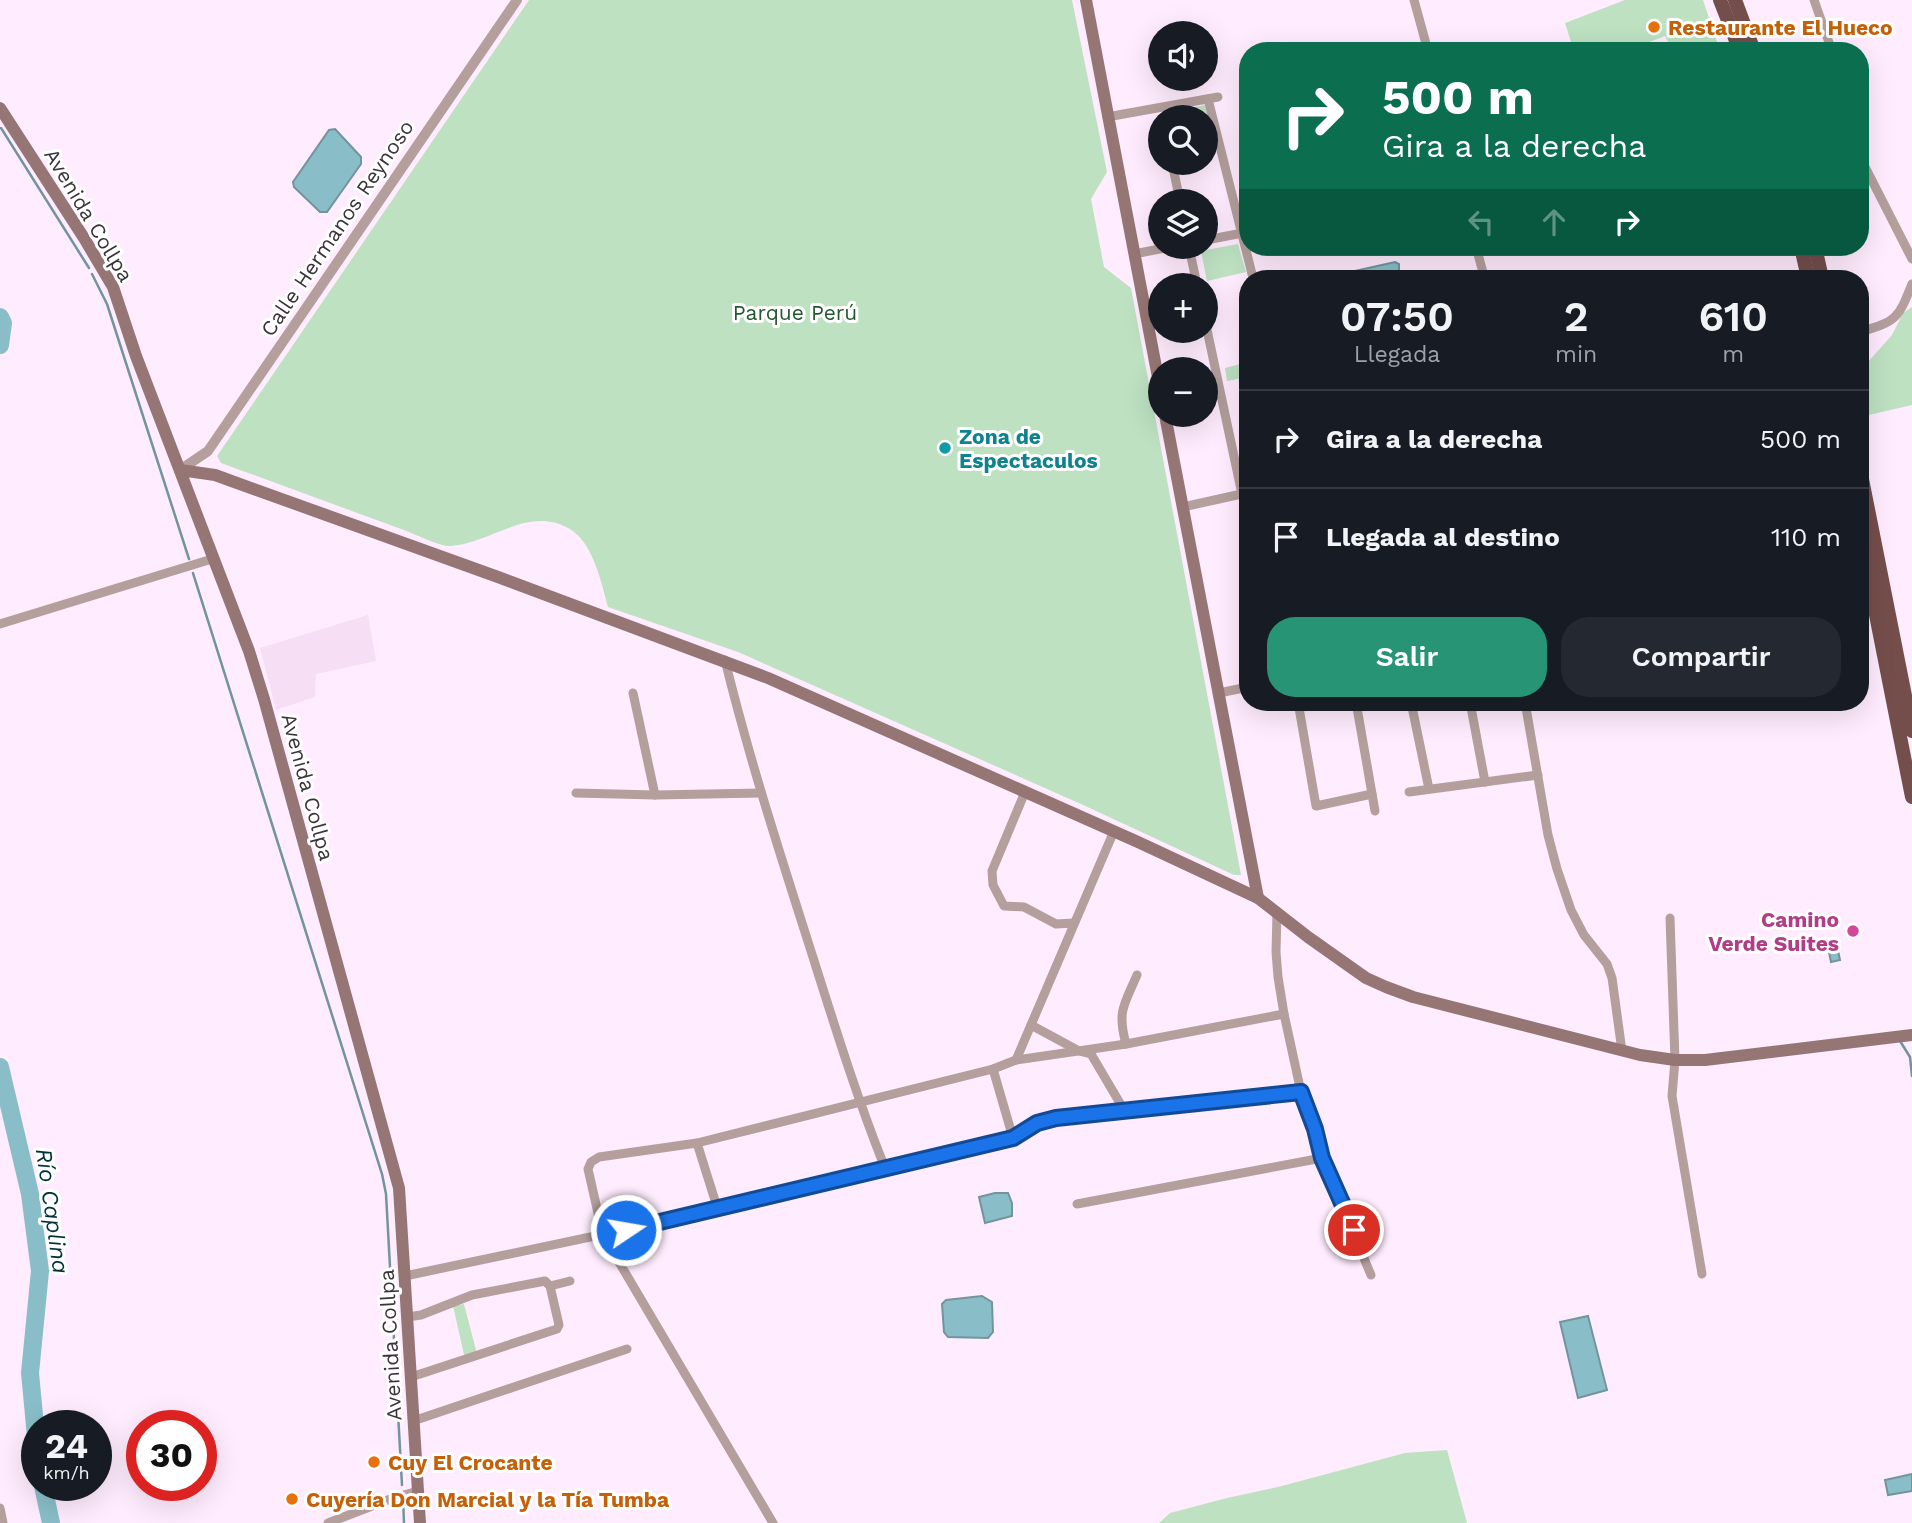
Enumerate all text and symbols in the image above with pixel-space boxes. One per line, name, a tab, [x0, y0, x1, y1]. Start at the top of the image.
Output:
place label: Restaurante El Hueco	[1668, 15, 1893, 40]
marker: Restaurante El Hueco	[1646, 19, 1662, 35]
map controls	[1148, 21, 1218, 427]
button: sound	[1148, 21, 1218, 91]
text: 500 m	[1382, 68, 1534, 126]
icon: right	[1267, 70, 1358, 161]
button: search	[1148, 105, 1218, 175]
street label: Calle Hermanos Reynoso	[255, 115, 419, 341]
text: Gira a la derecha	[1382, 127, 1646, 165]
street label: Avenida Collpa	[39, 144, 139, 286]
button: layers	[1148, 189, 1218, 259]
icon: left	[1462, 203, 1500, 241]
icon: ahead	[1535, 203, 1573, 241]
icon: right	[1608, 203, 1646, 241]
button: +	[1148, 273, 1218, 343]
text: 07:50	[1340, 292, 1454, 341]
text: 2	[1564, 292, 1589, 341]
text: 610	[1698, 292, 1768, 341]
park label: Parque Perú	[733, 300, 857, 325]
text: Llegada	[1354, 341, 1440, 368]
text: min	[1555, 341, 1597, 368]
text: m	[1722, 341, 1744, 368]
button: −	[1148, 357, 1218, 427]
icon: right	[1267, 420, 1305, 458]
place label: Zona de Espectaculos	[959, 424, 1098, 473]
text: Gira a la derecha	[1326, 424, 1542, 454]
text: 500 m	[1760, 424, 1841, 454]
marker: Zona de Espectaculos	[937, 440, 953, 456]
icon: arrive	[1267, 518, 1305, 556]
text: Llegada al destino	[1326, 522, 1560, 552]
text: 110 m	[1771, 522, 1841, 552]
button: Salir	[1267, 617, 1547, 697]
button: Compartir	[1561, 617, 1841, 697]
street label: Avenida Collpa	[276, 711, 340, 863]
place label: Camino Verde Suites	[1708, 907, 1839, 956]
marker: Camino Verde Suites	[1845, 923, 1861, 939]
water label: Río Caplina	[30, 1147, 74, 1275]
position arrow	[589, 1193, 663, 1267]
pin	[1324, 1200, 1384, 1260]
icon: arrive	[1335, 1211, 1373, 1249]
street label: Avenida Collpa	[374, 1269, 406, 1421]
speed limit sign: 30	[126, 1410, 217, 1501]
text: 24	[45, 1425, 88, 1467]
place label: Cuy El Crocante	[388, 1450, 553, 1475]
marker: Cuy El Crocante	[366, 1454, 382, 1470]
text: km/h	[43, 1462, 90, 1483]
place label: Cuyería Don Marcial y la Tía Tumba	[306, 1487, 670, 1512]
marker: Cuyería Don Marcial y la Tía Tumba	[284, 1491, 300, 1507]

